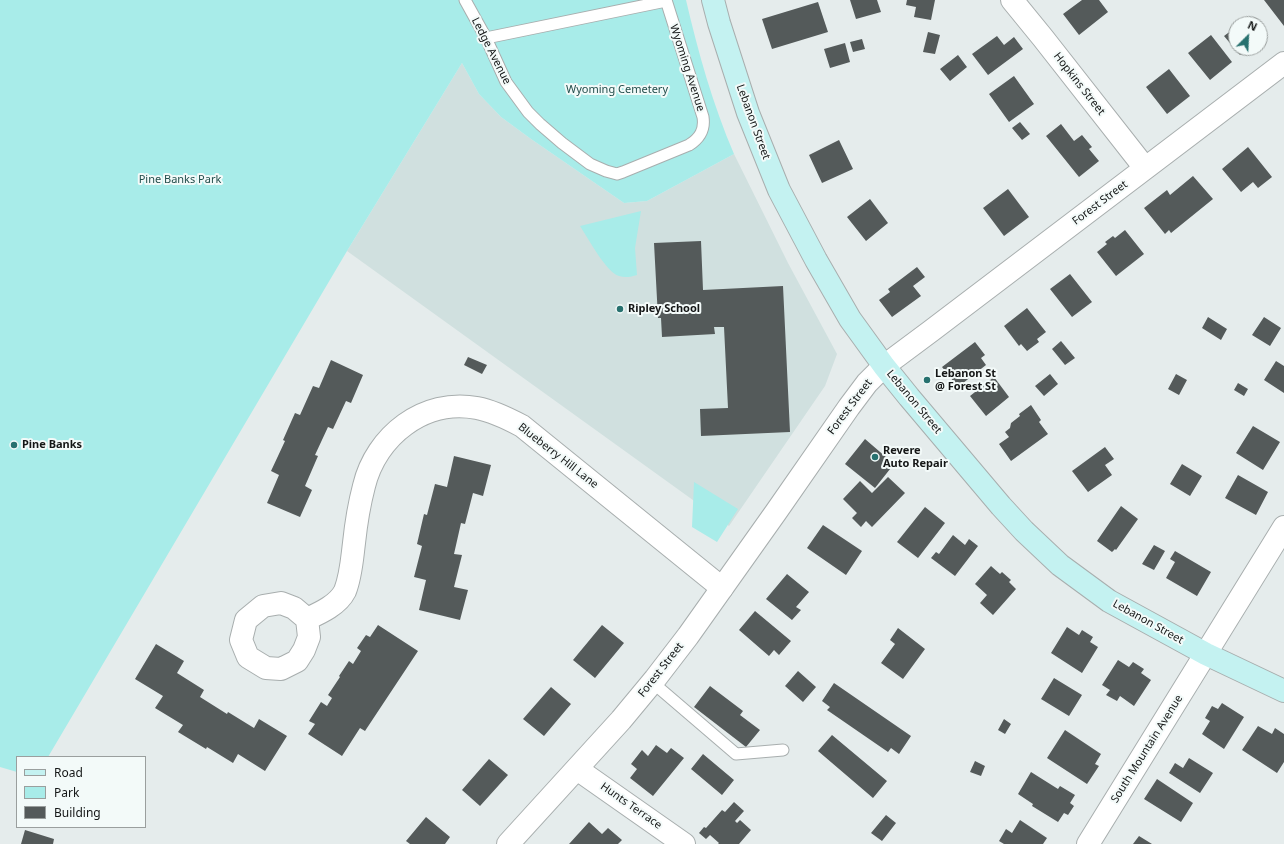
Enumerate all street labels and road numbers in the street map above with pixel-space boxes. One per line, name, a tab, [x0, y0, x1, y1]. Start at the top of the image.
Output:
street label: Ledge Avenue	[469, 15, 513, 87]
street label: Wyoming Avenue	[667, 23, 707, 113]
street label: Hopkins Street	[1050, 50, 1108, 118]
street label: Lebanon Street	[733, 83, 773, 161]
street label: Forest Street	[1070, 178, 1130, 228]
street label: Lebanon Street	[884, 368, 944, 436]
street label: Forest Street	[825, 377, 875, 437]
street label: Blueberry Hill Lane	[515, 421, 601, 491]
street label: Lebanon Street	[1110, 597, 1186, 647]
street label: Forest Street	[636, 640, 686, 700]
street label: South Mountain Avenue	[1108, 693, 1186, 805]
street label: Hunts Terrace	[598, 780, 664, 832]

